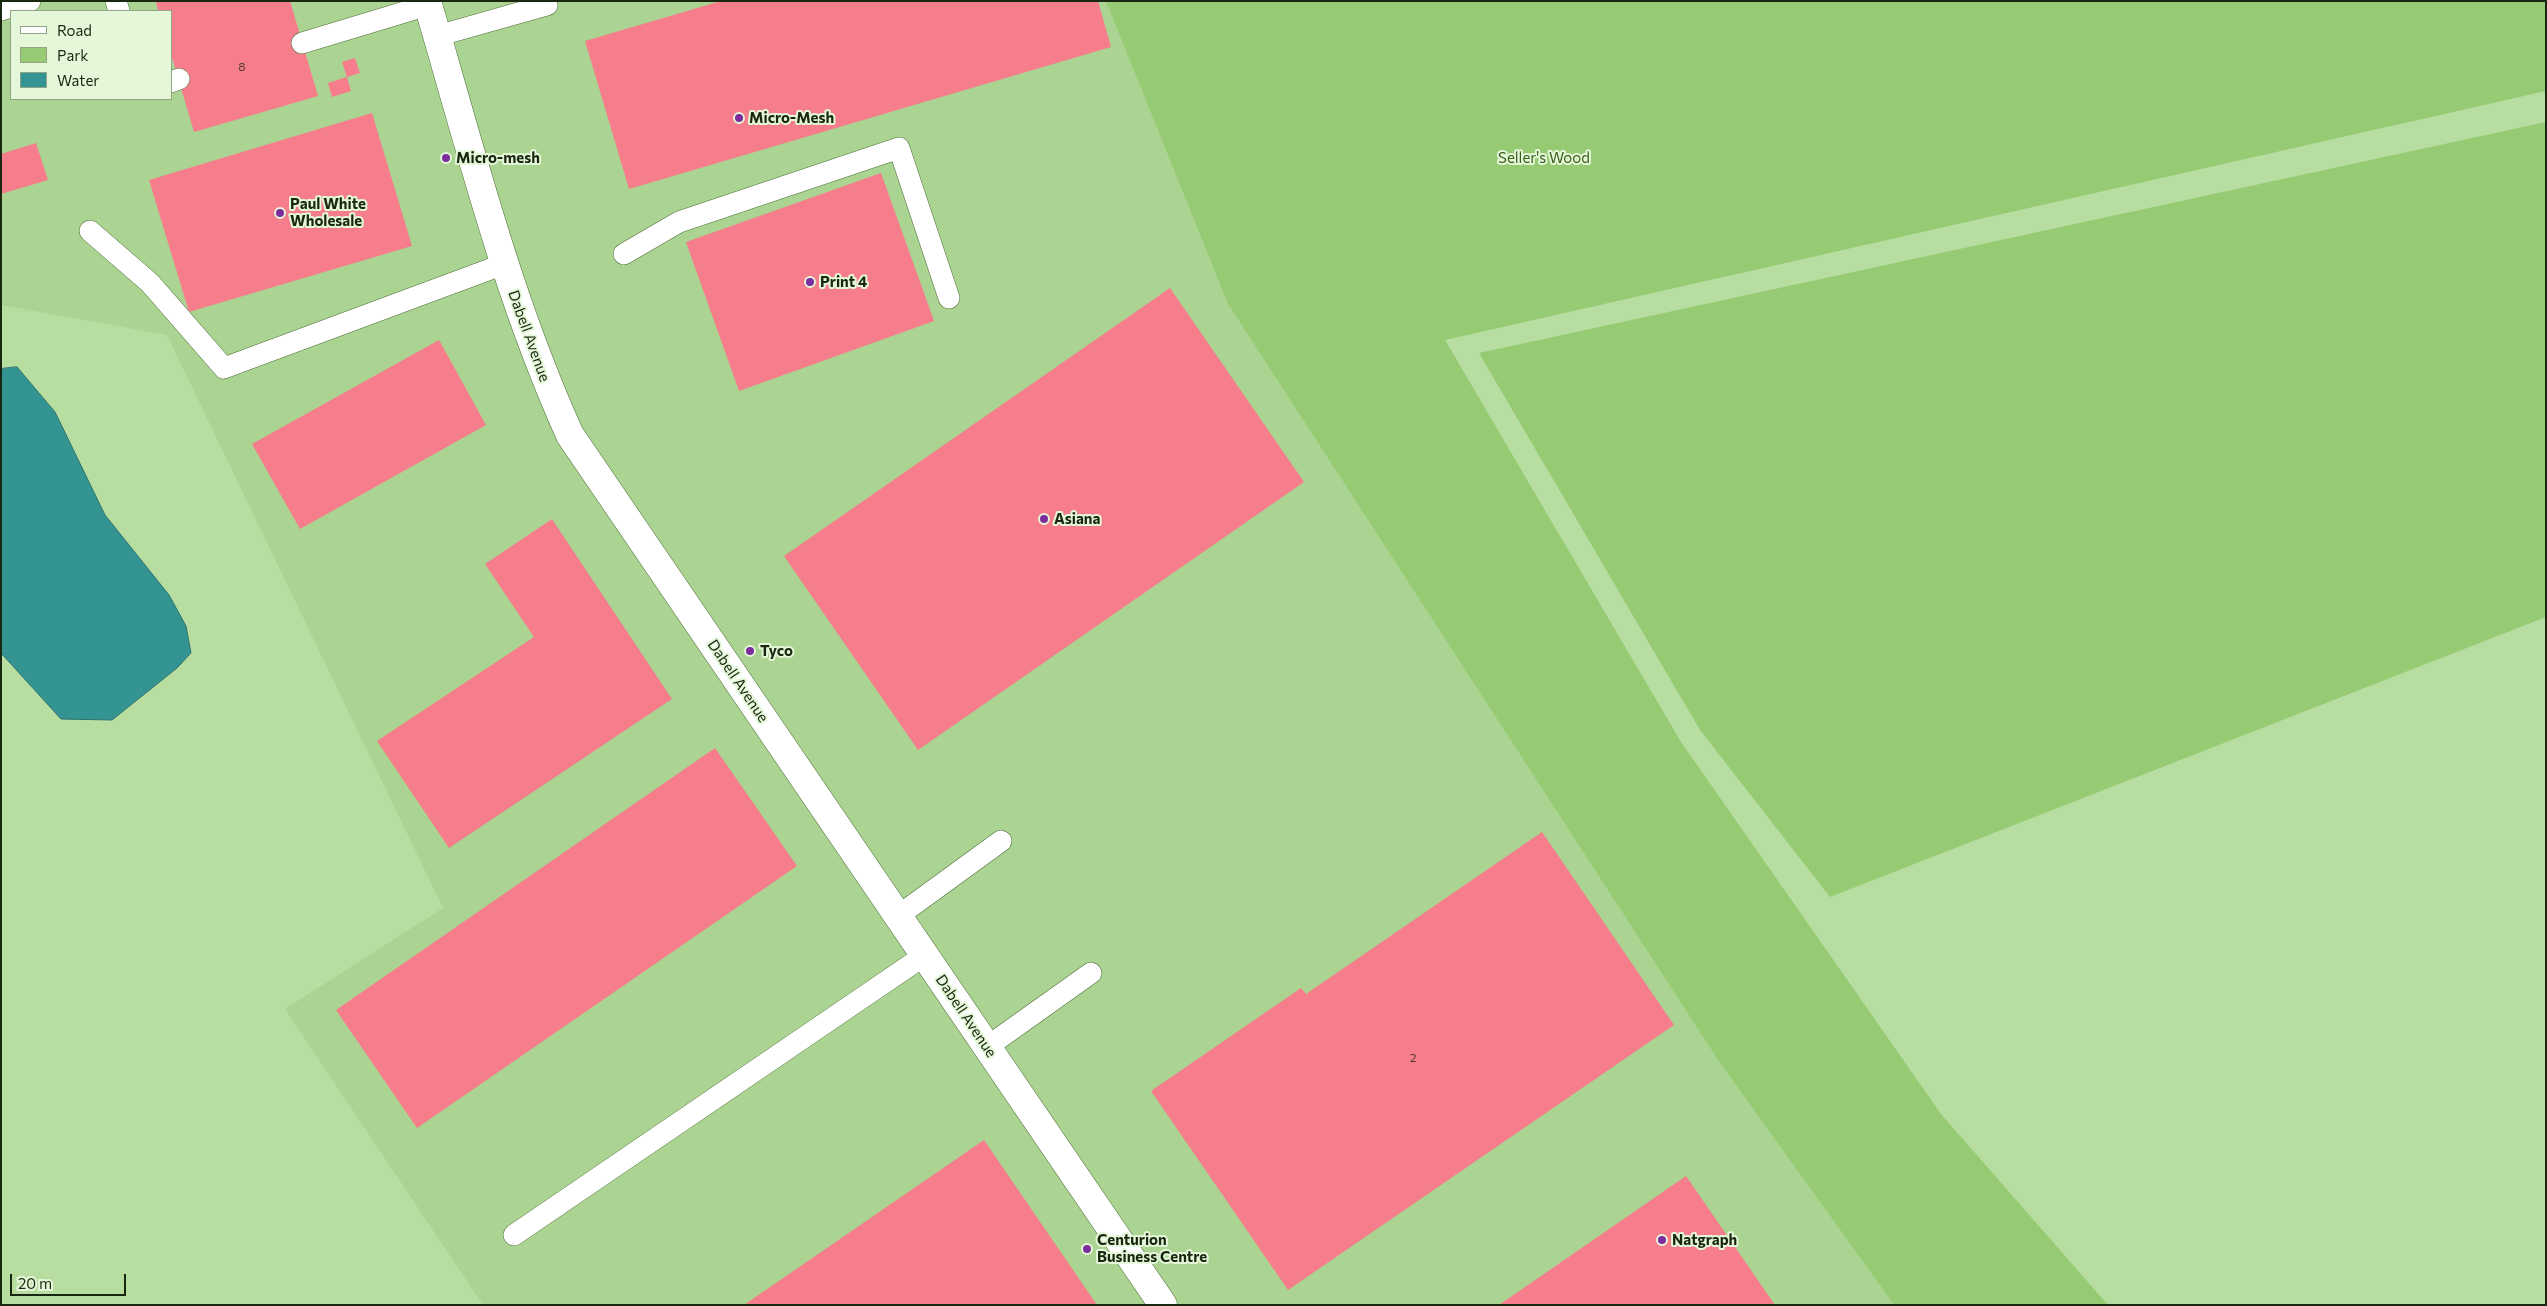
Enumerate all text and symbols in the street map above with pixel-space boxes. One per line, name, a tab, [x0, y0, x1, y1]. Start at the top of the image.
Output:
legend	[10, 10, 172, 100]
text: Road	[57, 21, 92, 39]
text: Park	[57, 46, 88, 64]
house number: 8	[238, 60, 246, 74]
text: Water	[57, 71, 99, 89]
place label: Micro-Mesh	[749, 109, 834, 127]
marker: Micro-Mesh	[733, 112, 745, 124]
place label: Micro-mesh	[456, 149, 540, 167]
park label: Seller's Wood	[1498, 149, 1590, 167]
marker: Micro-mesh	[440, 152, 452, 164]
place label: Paul White Wholesale	[290, 195, 366, 230]
marker: Paul White Wholesale	[274, 207, 286, 219]
place label: Print 4	[820, 273, 867, 291]
marker: Print 4	[804, 276, 816, 288]
street label: Dabell Avenue	[504, 288, 554, 384]
place label: Asiana	[1054, 510, 1100, 528]
marker: Asiana	[1038, 513, 1050, 525]
street label: Dabell Avenue	[704, 636, 772, 726]
place label: Tyco	[760, 642, 793, 660]
marker: Tyco	[744, 645, 756, 657]
street label: Dabell Avenue	[932, 971, 1000, 1061]
house number: 2	[1410, 1051, 1416, 1065]
place label: Centurion Business Centre	[1097, 1231, 1207, 1266]
place label: Natgraph	[1672, 1231, 1737, 1249]
marker: Natgraph	[1656, 1234, 1668, 1246]
marker: Centurion Business Centre	[1081, 1243, 1093, 1255]
scale bar	[12, 1264, 129, 1296]
text: 20 m	[18, 1274, 52, 1292]

